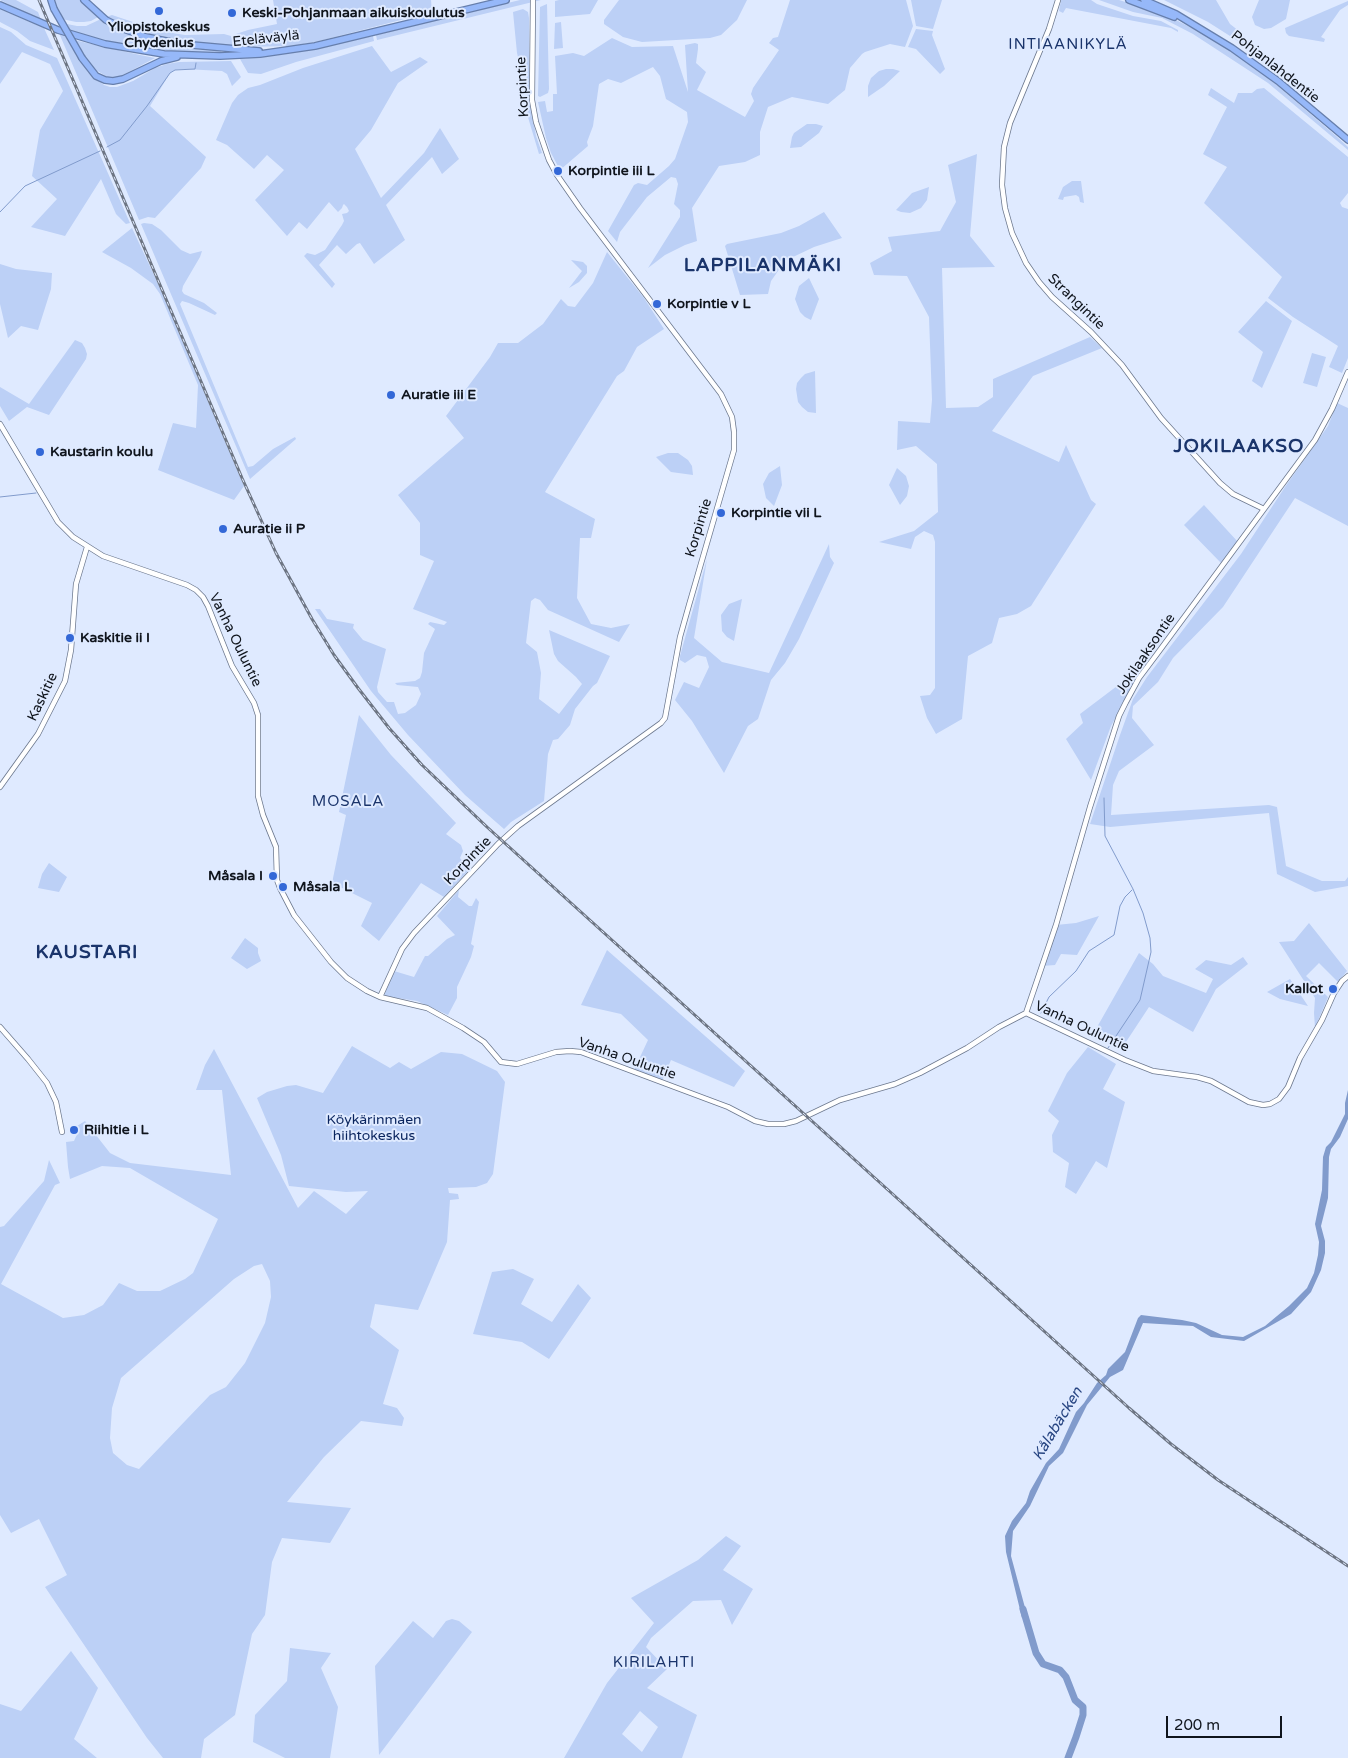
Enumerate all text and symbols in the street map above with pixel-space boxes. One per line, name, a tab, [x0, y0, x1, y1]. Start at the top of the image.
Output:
marker: Yliopistokeskus Chydenius	[153, 5, 165, 17]
place label: Keski-Pohjanmaan aikuiskoulutus	[242, 5, 465, 21]
marker: Keski-Pohjanmaan aikuiskoulutus	[226, 7, 238, 19]
place label: Yliopistokeskus Chydenius	[108, 19, 210, 52]
street label: Eteläväylä	[232, 27, 300, 51]
street label: Pohjanlahdentie	[1227, 27, 1323, 107]
district label: INTIAANIKYLÄ	[1007, 36, 1129, 54]
street label: Korpintie	[513, 56, 533, 118]
place label: Korpintie iii L	[568, 163, 654, 179]
marker: Korpintie iii L	[552, 165, 564, 177]
district label: LAPPILANMÄKI	[682, 255, 844, 277]
street label: Strangintie	[1044, 271, 1108, 333]
place label: Korpintie v L	[667, 296, 750, 312]
marker: Korpintie v L	[651, 298, 663, 310]
place label: Auratie iii E	[401, 387, 476, 403]
marker: Auratie iii E	[385, 389, 397, 401]
district label: JOKILAAKSO	[1172, 436, 1306, 458]
place label: Kaustarin koulu	[50, 444, 153, 460]
marker: Kaustarin koulu	[34, 446, 46, 458]
street label: Korpintie	[682, 497, 716, 559]
place label: Korpintie vii L	[731, 505, 821, 521]
marker: Korpintie vii L	[715, 507, 727, 519]
place label: Auratie ii P	[233, 521, 305, 537]
marker: Auratie ii P	[217, 523, 229, 535]
street label: Vanha Ouluntie	[205, 590, 265, 690]
street label: Jokilaaksontie	[1113, 611, 1179, 697]
place label: Kaskitie ii I	[80, 630, 150, 646]
marker: Kaskitie ii I	[64, 632, 76, 644]
street label: Kaskitie	[24, 670, 62, 724]
district label: MOSALA	[311, 793, 385, 811]
street label: Korpintie	[441, 833, 495, 889]
place label: Måsala I	[208, 868, 263, 884]
marker: Måsala I	[267, 870, 279, 882]
place label: Måsala L	[293, 879, 352, 895]
marker: Måsala L	[277, 881, 289, 893]
district label: KAUSTARI	[34, 942, 140, 964]
place label: Kallot	[1285, 981, 1323, 997]
marker: Kallot	[1327, 983, 1339, 995]
street label: Vanha Ouluntie	[1032, 998, 1132, 1056]
street label: Vanha Ouluntie	[576, 1034, 678, 1084]
park label: Köykärinmäen hiihtokeskus	[326, 1112, 422, 1144]
place label: Riihitie i L	[84, 1122, 149, 1138]
marker: Riihitie i L	[68, 1124, 80, 1136]
water label: Kålabäcken	[1029, 1384, 1087, 1464]
district label: KIRILAHTI	[612, 1654, 696, 1672]
scale bar	[1168, 1706, 1284, 1738]
text: 200 m	[1174, 1716, 1220, 1734]

